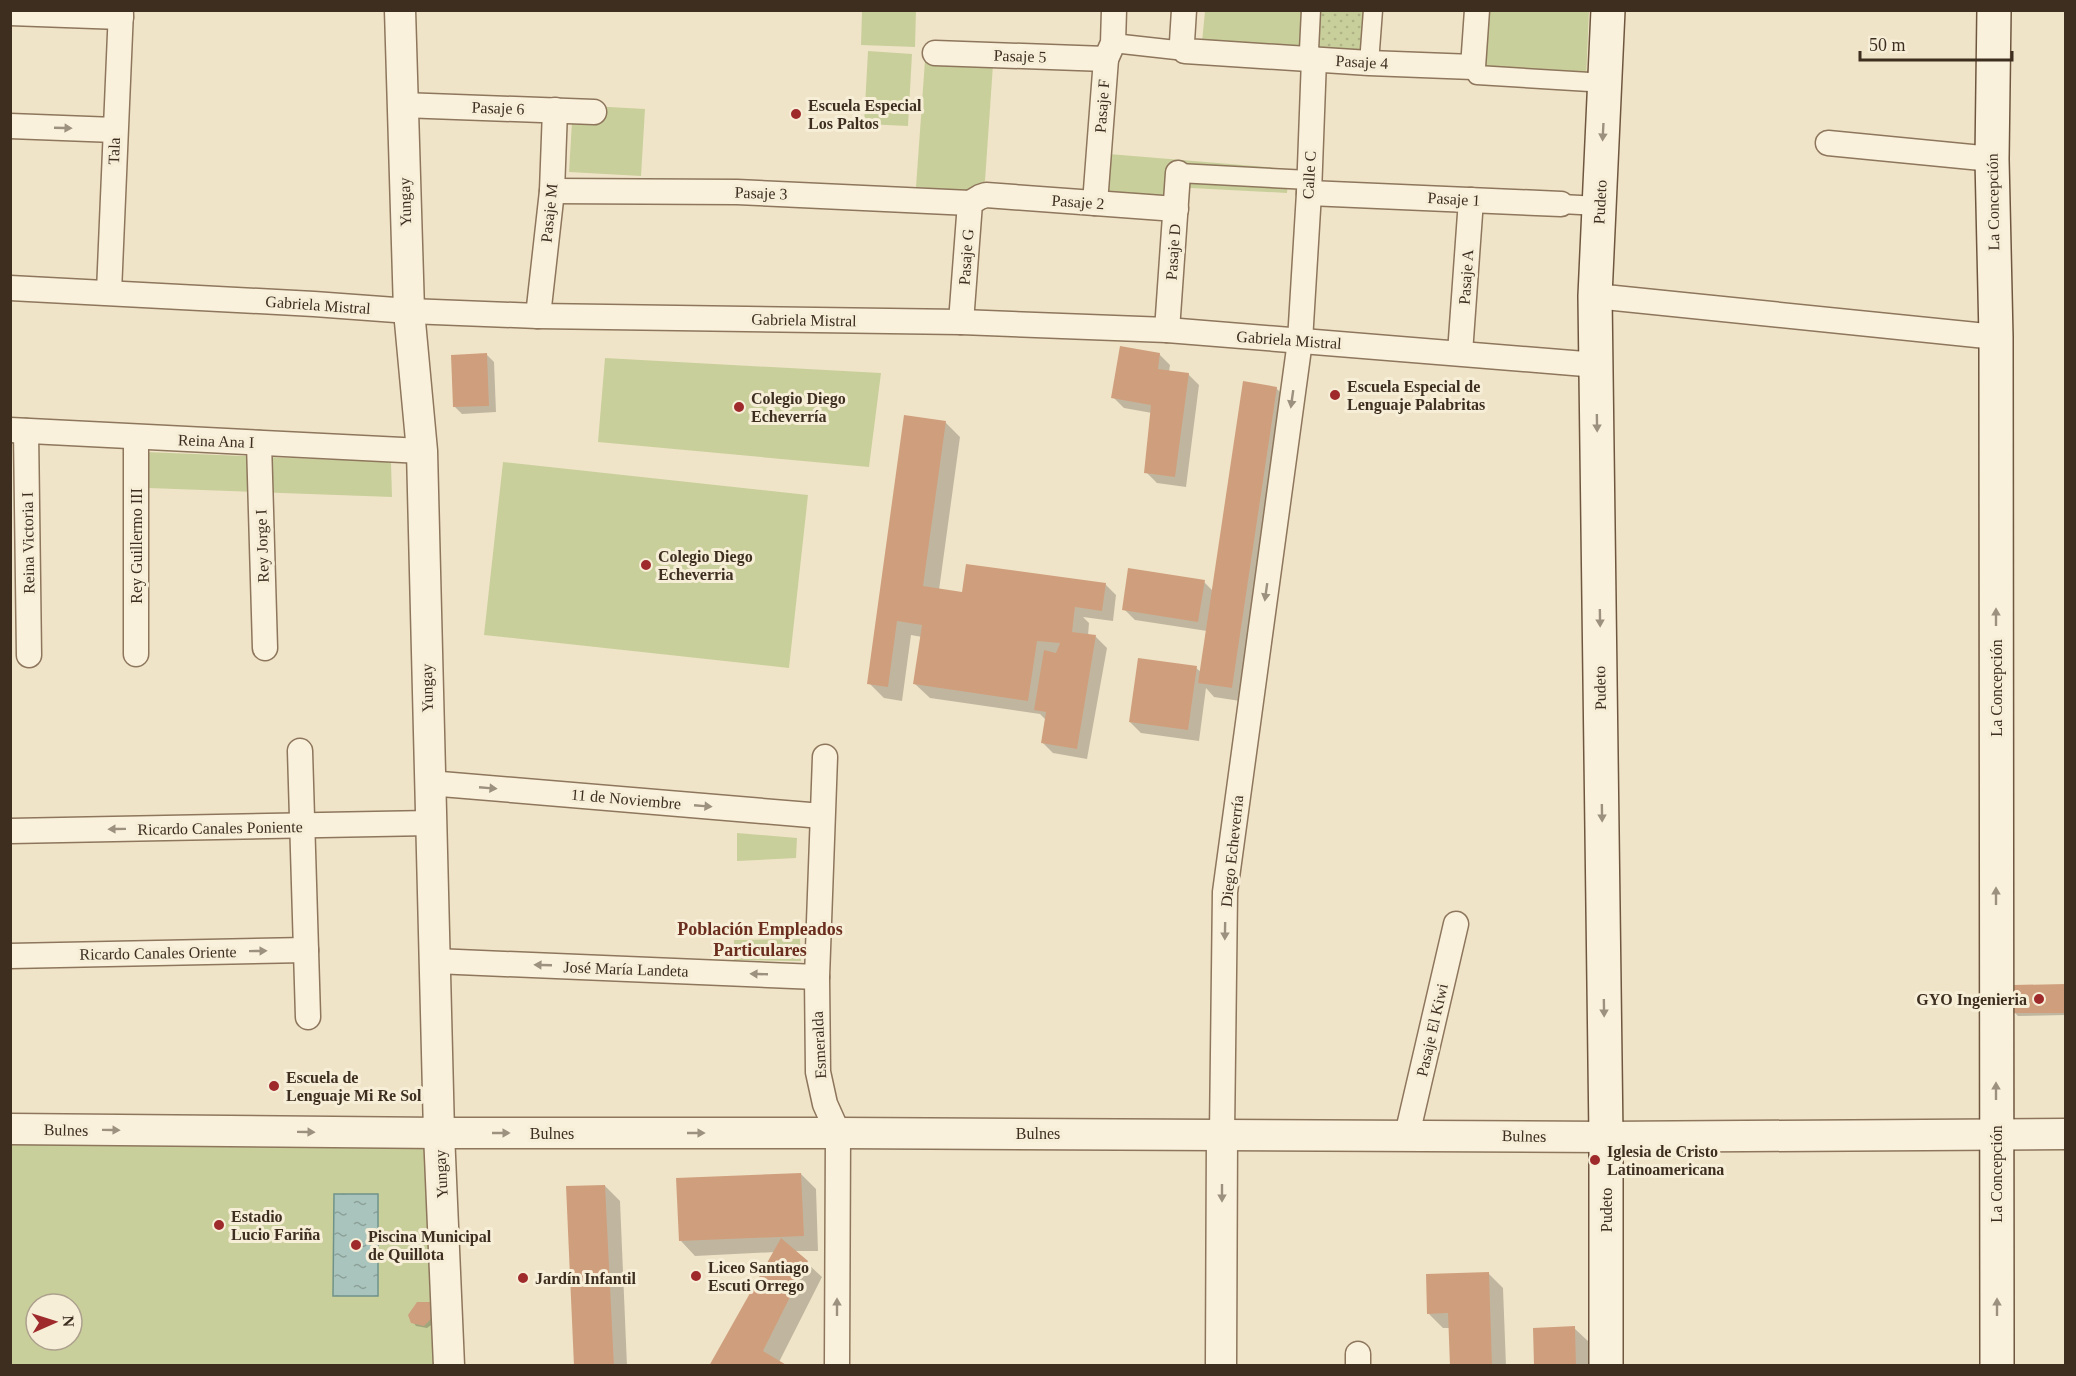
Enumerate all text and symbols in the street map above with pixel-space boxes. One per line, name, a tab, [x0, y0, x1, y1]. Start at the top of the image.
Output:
scale bar	[1860, 24, 2012, 62]
text: 50 m	[1869, 35, 1906, 55]
street label: Pasaje 5	[993, 47, 1047, 66]
street label: Pasaje 4	[1335, 52, 1389, 73]
street label: Pasaje F	[1092, 78, 1113, 133]
place label: Escuela Especial Los Paltos	[808, 97, 922, 132]
street label: Pasaje 6	[471, 99, 525, 118]
marker: Escuela Especial Los Paltos	[789, 107, 803, 121]
one-way arrow	[1599, 122, 1608, 141]
one-way arrow	[53, 123, 72, 132]
street label: Tala	[105, 137, 123, 165]
street label: Calle C	[1299, 150, 1319, 200]
street label: La Concepción	[1984, 153, 2003, 251]
street label: Yungay	[396, 177, 415, 227]
street label: Pudeto	[1590, 179, 1610, 225]
street label: Pasaje M	[537, 183, 562, 243]
street label: Pasaje 3	[734, 184, 788, 203]
street label: Pasaje 1	[1427, 189, 1481, 210]
street label: Pasaje 2	[1051, 192, 1105, 213]
street label: Pasaje D	[1163, 223, 1184, 281]
street label: Pasaje G	[956, 228, 977, 286]
street label: Pasaje A	[1456, 248, 1477, 305]
street label: Gabriela Mistral	[265, 293, 372, 317]
street label: Gabriela Mistral	[751, 311, 857, 329]
street label: Gabriela Mistral	[1236, 328, 1343, 352]
place label: Escuela Especial de Lenguaje Palabritas	[1347, 378, 1485, 414]
marker: Escuela Especial de Lenguaje Palabritas	[1328, 388, 1342, 402]
one-way arrow	[1288, 389, 1297, 408]
place label: Colegio Diego Echeverría	[751, 390, 846, 425]
marker: Colegio Diego Echeverría	[732, 400, 746, 414]
one-way arrow	[1592, 414, 1602, 433]
street label: Reina Ana I	[178, 431, 254, 451]
street label: Rey Guillermo III	[128, 488, 146, 604]
street label: Reina Victoria I	[19, 492, 37, 594]
street label: Rey Jorge I	[252, 509, 273, 583]
place label: Colegio Diego Echeverria	[658, 548, 753, 583]
marker: Colegio Diego Echeverria	[639, 558, 653, 572]
one-way arrow	[1261, 583, 1271, 602]
one-way arrow	[1991, 608, 2001, 627]
one-way arrow	[1595, 609, 1605, 628]
street label: La Concepción	[1988, 639, 2006, 737]
street label: Yungay	[418, 663, 437, 713]
street label: Pudeto	[1591, 666, 1609, 710]
one-way arrow	[478, 783, 497, 793]
street label: 11 de Noviembre	[570, 786, 682, 812]
street label: Diego Echeverría	[1218, 794, 1247, 908]
one-way arrow	[693, 801, 712, 811]
one-way arrow	[1597, 804, 1607, 823]
street label: Ricardo Canales Poniente	[137, 818, 303, 838]
one-way arrow	[108, 824, 127, 834]
one-way arrow	[1991, 887, 2001, 906]
district label: Población Empleados Particulares	[677, 919, 843, 960]
one-way arrow	[1220, 922, 1230, 941]
street label: Ricardo Canales Oriente	[79, 943, 237, 963]
one-way arrow	[248, 946, 267, 956]
street label: José María Landeta	[563, 958, 689, 980]
one-way arrow	[533, 961, 552, 970]
one-way arrow	[749, 970, 768, 979]
street label: Pasaje El Kiwi	[1413, 981, 1452, 1078]
place label: GYO Ingenieria	[1916, 991, 2027, 1009]
marker: GYO Ingenieria	[2032, 992, 2046, 1006]
one-way arrow	[1599, 999, 1609, 1018]
street label: Esmeralda	[809, 1011, 829, 1079]
place label: Escuela de Lenguaje Mi Re Sol	[286, 1069, 422, 1105]
marker: Escuela de Lenguaje Mi Re Sol	[267, 1079, 281, 1093]
one-way arrow	[1991, 1082, 2001, 1101]
street label: Bulnes	[44, 1121, 88, 1139]
one-way arrow	[101, 1125, 120, 1135]
street label: Bulnes	[530, 1125, 574, 1142]
street label: Bulnes	[1016, 1125, 1060, 1142]
street label: La Concepción	[1988, 1125, 2006, 1223]
one-way arrow	[296, 1127, 315, 1137]
street label: Bulnes	[1502, 1127, 1546, 1145]
one-way arrow	[491, 1128, 510, 1138]
one-way arrow	[686, 1128, 705, 1138]
place label: Iglesia de Cristo Latinoamericana	[1607, 1143, 1724, 1178]
street label: Yungay	[431, 1149, 452, 1199]
marker: Iglesia de Cristo Latinoamericana	[1588, 1153, 1602, 1167]
one-way arrow	[1217, 1183, 1227, 1202]
street label: Pudeto	[1598, 1188, 1615, 1232]
place label: Estadio Lucio Fariña	[231, 1208, 320, 1243]
marker: Estadio Lucio Fariña	[212, 1218, 226, 1232]
place label: Piscina Municipal de Quillota	[368, 1228, 492, 1263]
marker: Piscina Municipal de Quillota	[349, 1238, 363, 1252]
place label: Liceo Santiago Escuti Orrego	[708, 1259, 809, 1295]
marker: Liceo Santiago Escuti Orrego	[689, 1269, 703, 1283]
place label: Jardín Infantil	[535, 1270, 636, 1287]
marker: Jardín Infantil	[516, 1271, 530, 1285]
north arrow	[24, 1292, 84, 1352]
one-way arrow	[832, 1298, 842, 1317]
one-way arrow	[1992, 1298, 2002, 1317]
text: N	[60, 1315, 77, 1328]

